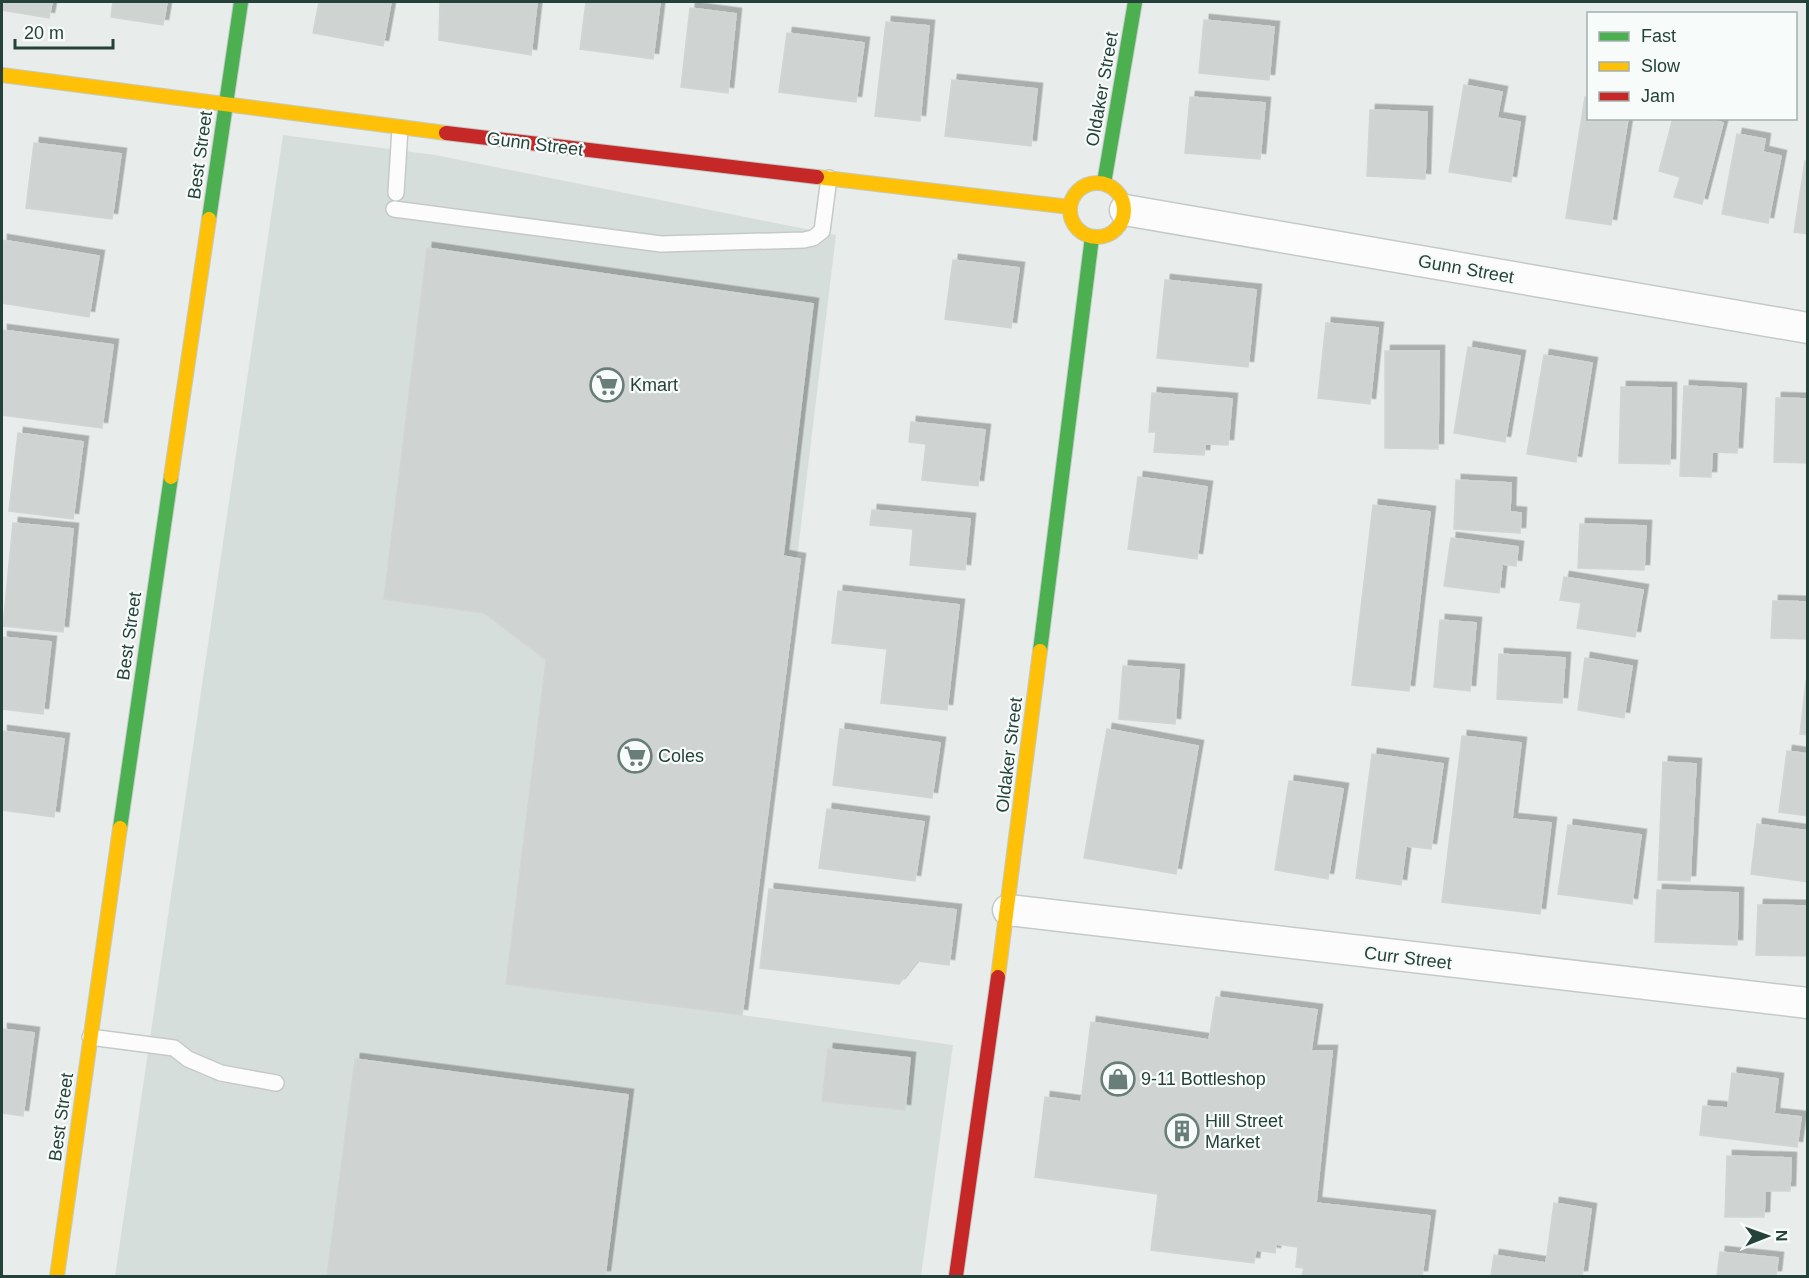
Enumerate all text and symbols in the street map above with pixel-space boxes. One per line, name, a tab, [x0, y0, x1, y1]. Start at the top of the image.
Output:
scale bar	[15, 12, 112, 50]
legend	[1587, 12, 1797, 120]
text: 20 m	[24, 23, 64, 43]
text: Fast	[1641, 26, 1676, 46]
street label: Oldaker Street	[1082, 30, 1122, 148]
text: Slow	[1641, 56, 1681, 76]
text: Jam	[1641, 86, 1675, 106]
street label: Best Street	[184, 110, 216, 200]
street label: Gunn Street	[486, 128, 584, 160]
street label: Gunn Street	[1416, 251, 1516, 287]
supermarket icon: Kmart	[589, 367, 625, 403]
place label: Kmart	[630, 375, 678, 395]
street label: Best Street	[113, 591, 145, 681]
street label: Oldaker Street	[992, 696, 1026, 814]
supermarket icon: Coles	[617, 738, 653, 774]
place label: Coles	[658, 746, 704, 766]
street label: Curr Street	[1363, 943, 1453, 973]
shop icon: 9-11 Bottleshop	[1100, 1061, 1136, 1097]
place label: 9-11 Bottleshop	[1141, 1069, 1266, 1089]
street label: Best Street	[45, 1072, 77, 1162]
place label: Hill Street Market	[1205, 1111, 1283, 1152]
building icon: Hill Street Market	[1164, 1113, 1200, 1149]
north arrow	[1737, 1206, 1797, 1266]
text: N	[1773, 1230, 1790, 1242]

